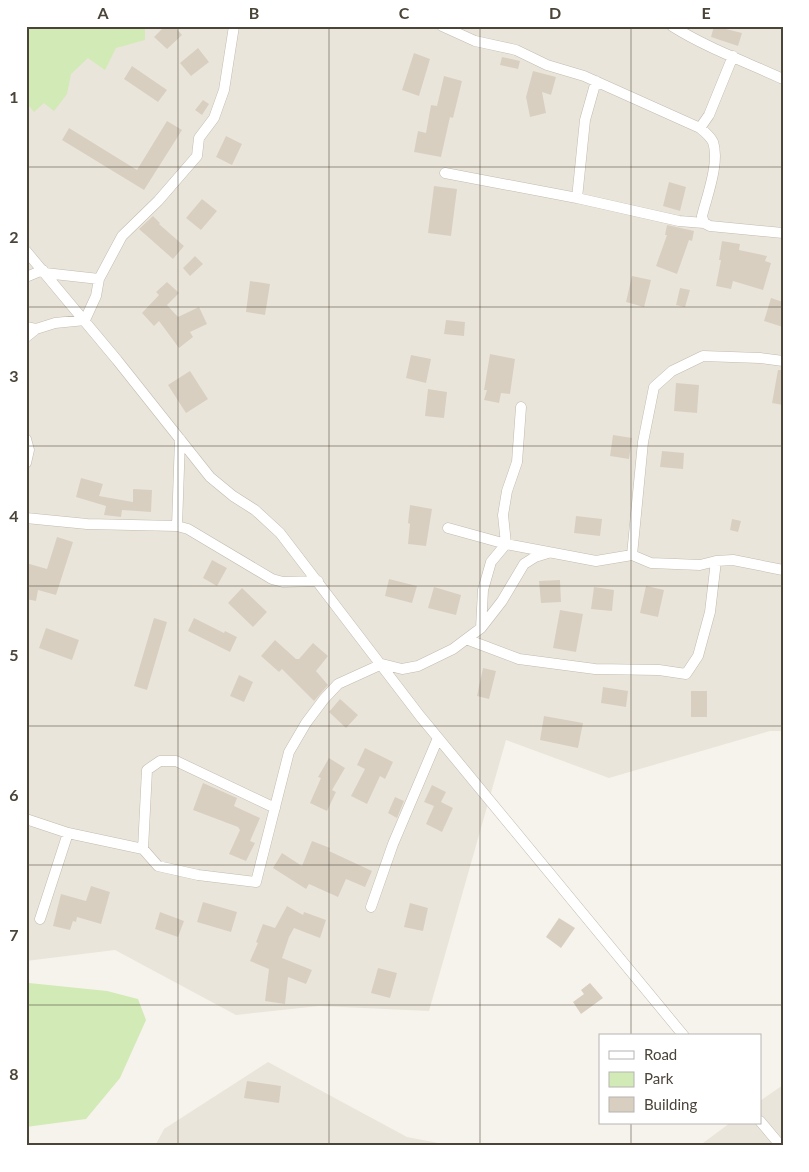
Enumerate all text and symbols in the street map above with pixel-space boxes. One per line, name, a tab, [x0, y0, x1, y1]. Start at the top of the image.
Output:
text: A	[96, 3, 109, 22]
text: B	[249, 3, 259, 22]
text: C	[399, 3, 410, 22]
text: D	[549, 3, 561, 22]
text: E	[701, 3, 711, 22]
text: 1	[9, 87, 19, 106]
text: 2	[9, 227, 19, 246]
text: 3	[9, 366, 19, 385]
text: 4	[9, 506, 19, 525]
text: 5	[9, 645, 19, 664]
text: 6	[9, 785, 19, 804]
text: 7	[9, 925, 19, 944]
legend	[599, 1034, 762, 1124]
text: Road	[644, 1045, 677, 1063]
text: 8	[9, 1064, 19, 1083]
text: Park	[644, 1069, 674, 1087]
text: Building	[644, 1095, 697, 1113]

